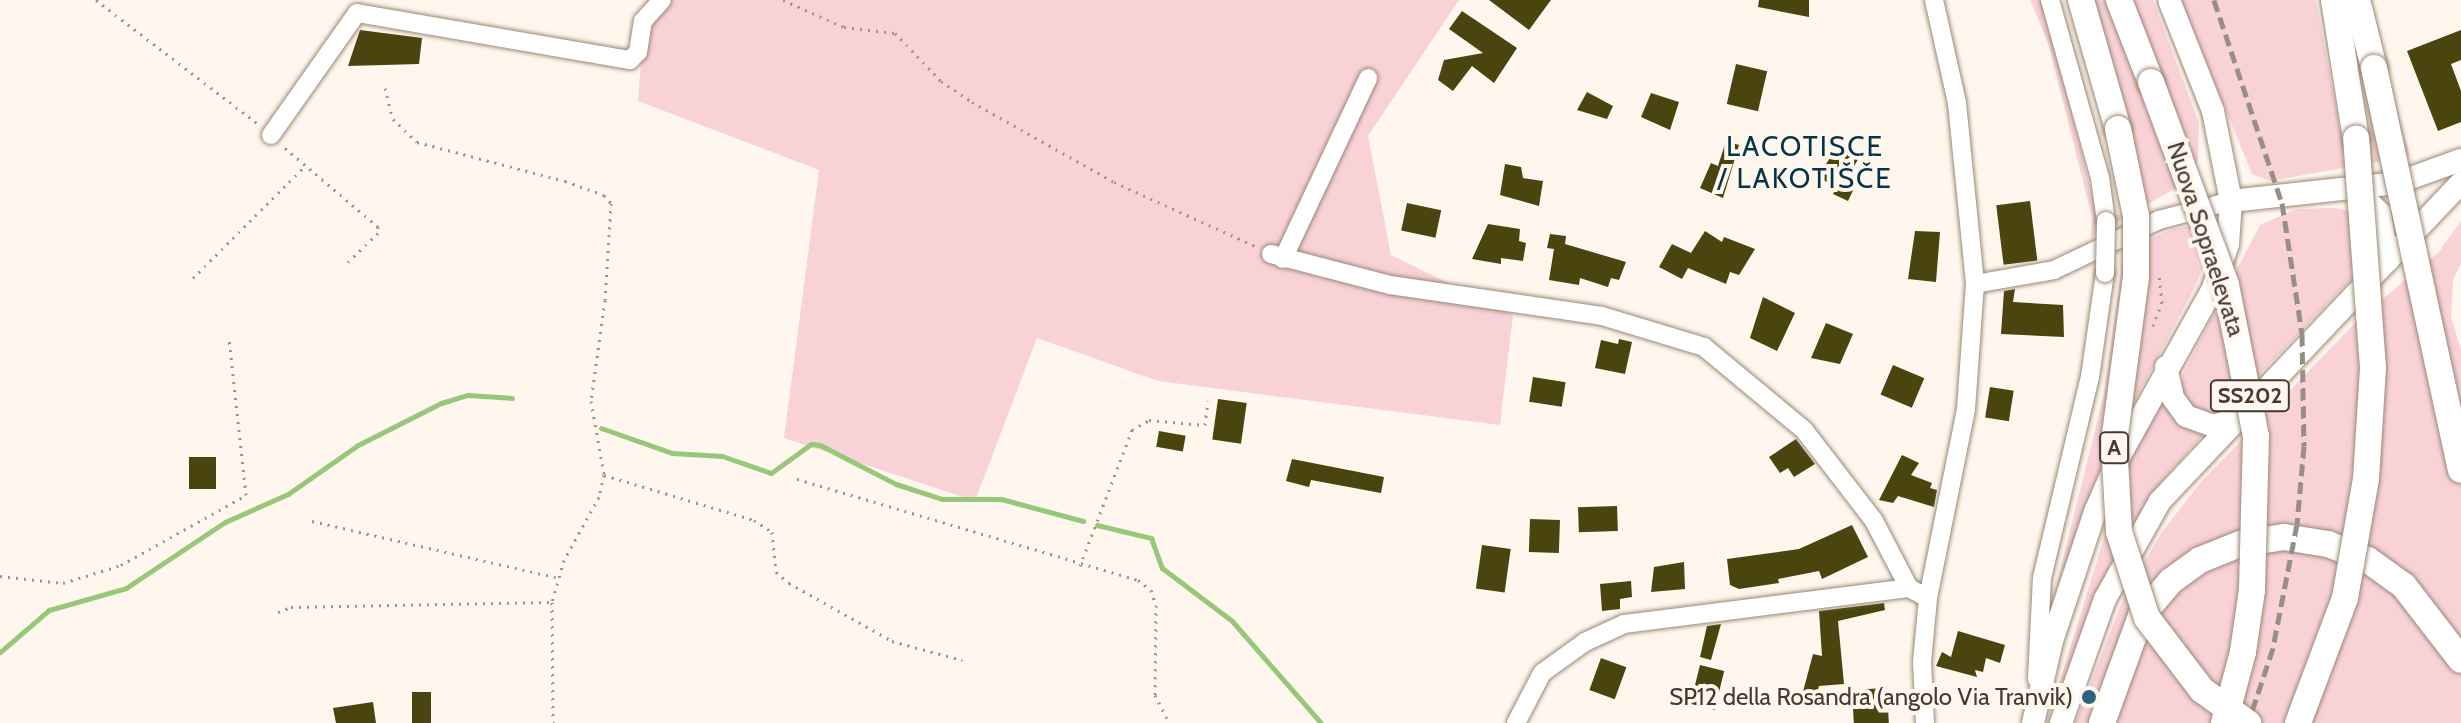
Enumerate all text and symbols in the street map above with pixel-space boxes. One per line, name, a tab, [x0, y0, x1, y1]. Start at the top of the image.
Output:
district label: LACOTISCE / LAKOTIŠČE	[1717, 129, 1893, 195]
street label: Nuova Sopraelevata	[2161, 138, 2251, 340]
road number: SS202	[2208, 378, 2292, 414]
road number: A	[2098, 430, 2130, 466]
place label: SP12 della Rosandra (angolo Via Tranvik)	[1669, 683, 2073, 711]
marker: SP12 della Rosandra (angolo Via Tranvik)	[2080, 688, 2098, 706]

